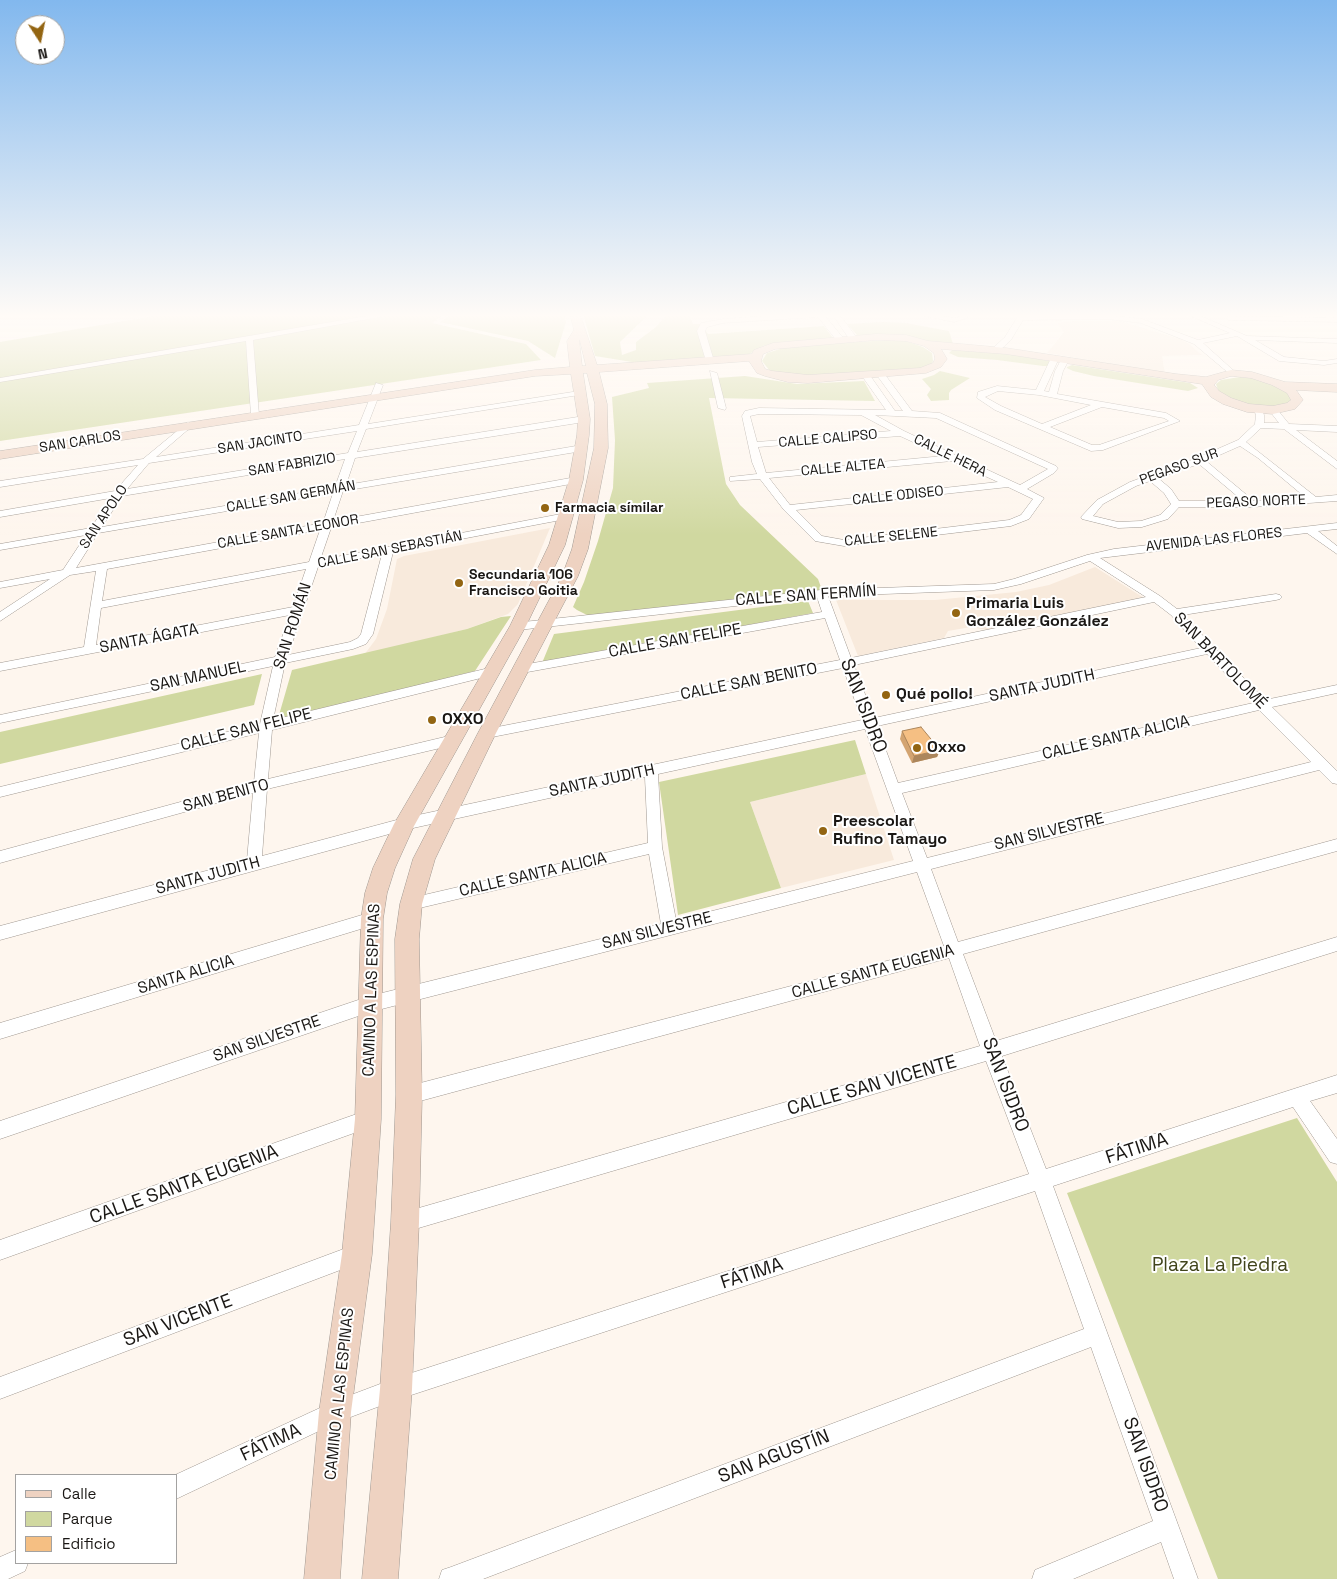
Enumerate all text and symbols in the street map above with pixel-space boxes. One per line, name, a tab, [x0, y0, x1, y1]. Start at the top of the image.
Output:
north arrow	[15, 15, 65, 65]
text: N	[36, 44, 49, 63]
street label: CALLE CALIPSO	[778, 426, 878, 452]
street label: SAN CARLOS	[38, 427, 122, 457]
street label: SAN JACINTO	[216, 428, 304, 458]
street label: CALLE HERA	[911, 431, 989, 481]
street label: PEGASO SUR	[1137, 445, 1221, 489]
street label: SAN FABRIZIO	[247, 450, 337, 480]
street label: CALLE ALTEA	[800, 456, 886, 480]
street label: CALLE SAN GERMÁN	[225, 477, 357, 517]
street label: SAN APOLO	[76, 482, 132, 552]
street label: CALLE ODISEO	[851, 483, 945, 509]
street label: PEGASO NORTE	[1206, 492, 1306, 512]
place label: Farmacia símilar	[555, 500, 664, 516]
marker: Farmacia símilar	[539, 502, 551, 514]
street label: CALLE SANTA LEONOR	[216, 511, 360, 553]
street label: CALLE SELENE	[844, 524, 938, 550]
street label: AVENIDA LAS FLORES	[1145, 524, 1283, 556]
street label: CALLE SAN SEBASTIÁN	[316, 528, 464, 572]
place label: Secundaria 106 Francisco Goitia	[469, 567, 578, 600]
marker: Secundaria 106 Francisco Goitia	[453, 577, 465, 589]
street label: SAN ROMÁN	[270, 580, 316, 672]
street label: CALLE SAN FERMÍN	[735, 581, 877, 611]
place label: Primaria Luis González González	[966, 594, 1109, 632]
marker: Primaria Luis González González	[950, 607, 962, 619]
street label: SAN BARTOLOMÉ	[1169, 609, 1271, 713]
street label: SANTA ÁGATA	[98, 620, 200, 658]
street label: CALLE SAN FELIPE	[607, 620, 743, 662]
street label: SAN ISIDRO	[835, 656, 891, 756]
street label: SAN MANUEL	[148, 657, 248, 697]
street label: CALLE SAN BENITO	[679, 659, 819, 705]
street label: SANTA JUDITH	[987, 665, 1097, 707]
place label: Qué pollo!	[896, 685, 973, 705]
marker: Qué pollo!	[880, 689, 892, 701]
street label: CALLE SAN FELIPE	[179, 704, 313, 756]
place label: OXXO	[442, 710, 483, 730]
street label: CALLE SANTA ALICIA	[1040, 712, 1192, 764]
marker: OXXO	[426, 714, 438, 726]
place label: Oxxo	[927, 738, 966, 758]
marker: Oxxo	[911, 742, 923, 754]
street label: SANTA JUDITH	[547, 760, 657, 802]
street label: SAN BENITO	[181, 775, 271, 817]
street label: SAN SILVESTRE	[992, 809, 1106, 855]
place label: Preescolar Rufino Tamayo	[833, 812, 947, 850]
marker: Preescolar Rufino Tamayo	[817, 825, 829, 837]
street label: CALLE SANTA ALICIA	[457, 849, 609, 901]
street label: SANTA JUDITH	[154, 853, 262, 899]
street label: CAMINO A LAS ESPINAS	[359, 903, 385, 1077]
street label: SAN SILVESTRE	[600, 908, 714, 954]
street label: CALLE SANTA EUGENIA	[790, 941, 956, 1003]
street label: SANTA ALICIA	[135, 951, 237, 999]
street label: SAN SILVESTRE	[211, 1012, 323, 1066]
street label: SAN ISIDRO	[977, 1035, 1033, 1135]
street label: CALLE SAN VICENTE	[785, 1051, 959, 1121]
street label: FÁTIMA	[1103, 1128, 1171, 1170]
street label: CALLE SANTA EUGENIA	[87, 1140, 281, 1230]
street label: FÁTIMA	[718, 1253, 786, 1295]
park label: Plaza La Piedra	[1152, 1255, 1288, 1277]
street label: SAN VICENTE	[120, 1290, 236, 1352]
street label: CAMINO A LAS ESPINAS	[321, 1307, 359, 1481]
street label: SAN ISIDRO	[1117, 1414, 1173, 1516]
street label: FÁTIMA	[237, 1419, 305, 1467]
street label: SAN AGUSTÍN	[715, 1425, 833, 1489]
legend	[15, 1474, 178, 1564]
text: Calle	[62, 1484, 97, 1503]
text: Parque	[62, 1509, 113, 1528]
text: Edificio	[62, 1534, 116, 1553]

